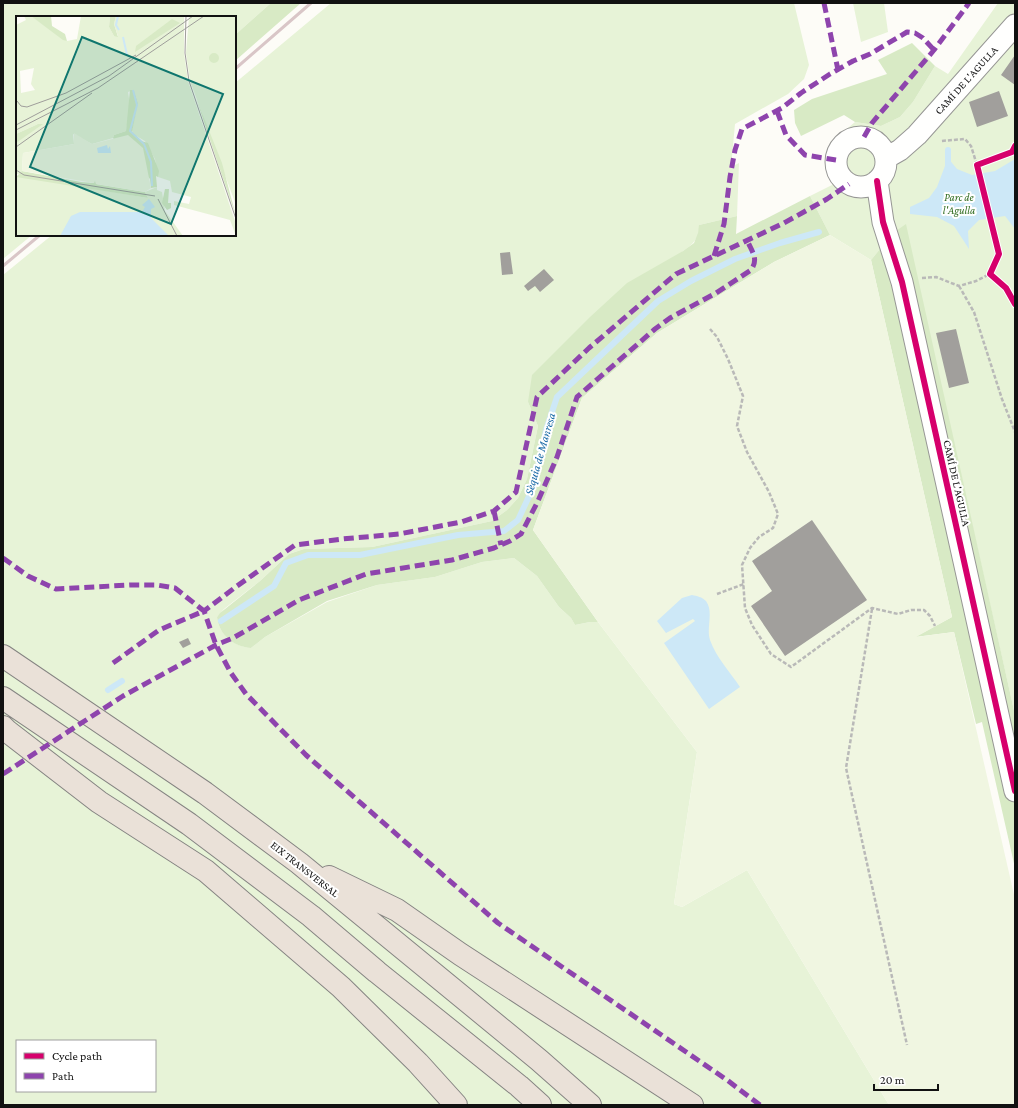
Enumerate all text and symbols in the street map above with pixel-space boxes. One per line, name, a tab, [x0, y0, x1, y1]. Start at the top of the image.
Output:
inset map	[16, 16, 236, 236]
street label: CAMÍ DE L'AGULLA	[932, 43, 1000, 117]
park label: Parc de l'Agulla	[943, 191, 975, 217]
water label: Sèquia de Manresa	[522, 411, 559, 497]
street label: CAMÍ DE L'AGULLA	[941, 439, 973, 528]
street label: EIX TRANSVERSAL	[269, 839, 342, 900]
legend	[16, 1040, 156, 1092]
text: Cycle path	[52, 1049, 103, 1063]
scale bar	[874, 1066, 938, 1092]
text: Path	[52, 1069, 74, 1083]
text: 20 m	[880, 1073, 905, 1087]

